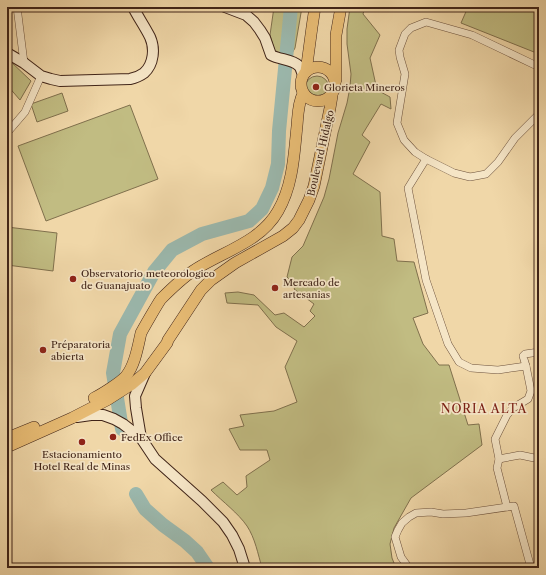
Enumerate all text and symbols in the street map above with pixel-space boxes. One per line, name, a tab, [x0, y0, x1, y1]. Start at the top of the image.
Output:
place label: Glorieta Mineros	[324, 81, 405, 94]
marker: Glorieta Mineros	[311, 82, 321, 92]
street label: Boulevard Hidalgo	[304, 109, 337, 198]
place label: Observatorio meteorologico de Guanajuato	[81, 267, 215, 292]
marker: Observatorio meteorologico de Guanajuato	[68, 274, 78, 284]
place label: Mercado de artesanias	[283, 276, 340, 301]
marker: Mercado de artesanias	[270, 283, 280, 293]
place label: Préparatoria abierta	[51, 338, 111, 363]
marker: Préparatoria abierta	[38, 345, 48, 355]
district label: NORIA ALTA	[441, 401, 527, 416]
place label: FedEx Office	[121, 431, 183, 444]
marker: FedEx Office	[108, 432, 118, 442]
marker: Estacionamiento Hotel Real de Minas	[77, 437, 87, 447]
place label: Estacionamiento Hotel Real de Minas	[34, 448, 130, 473]

